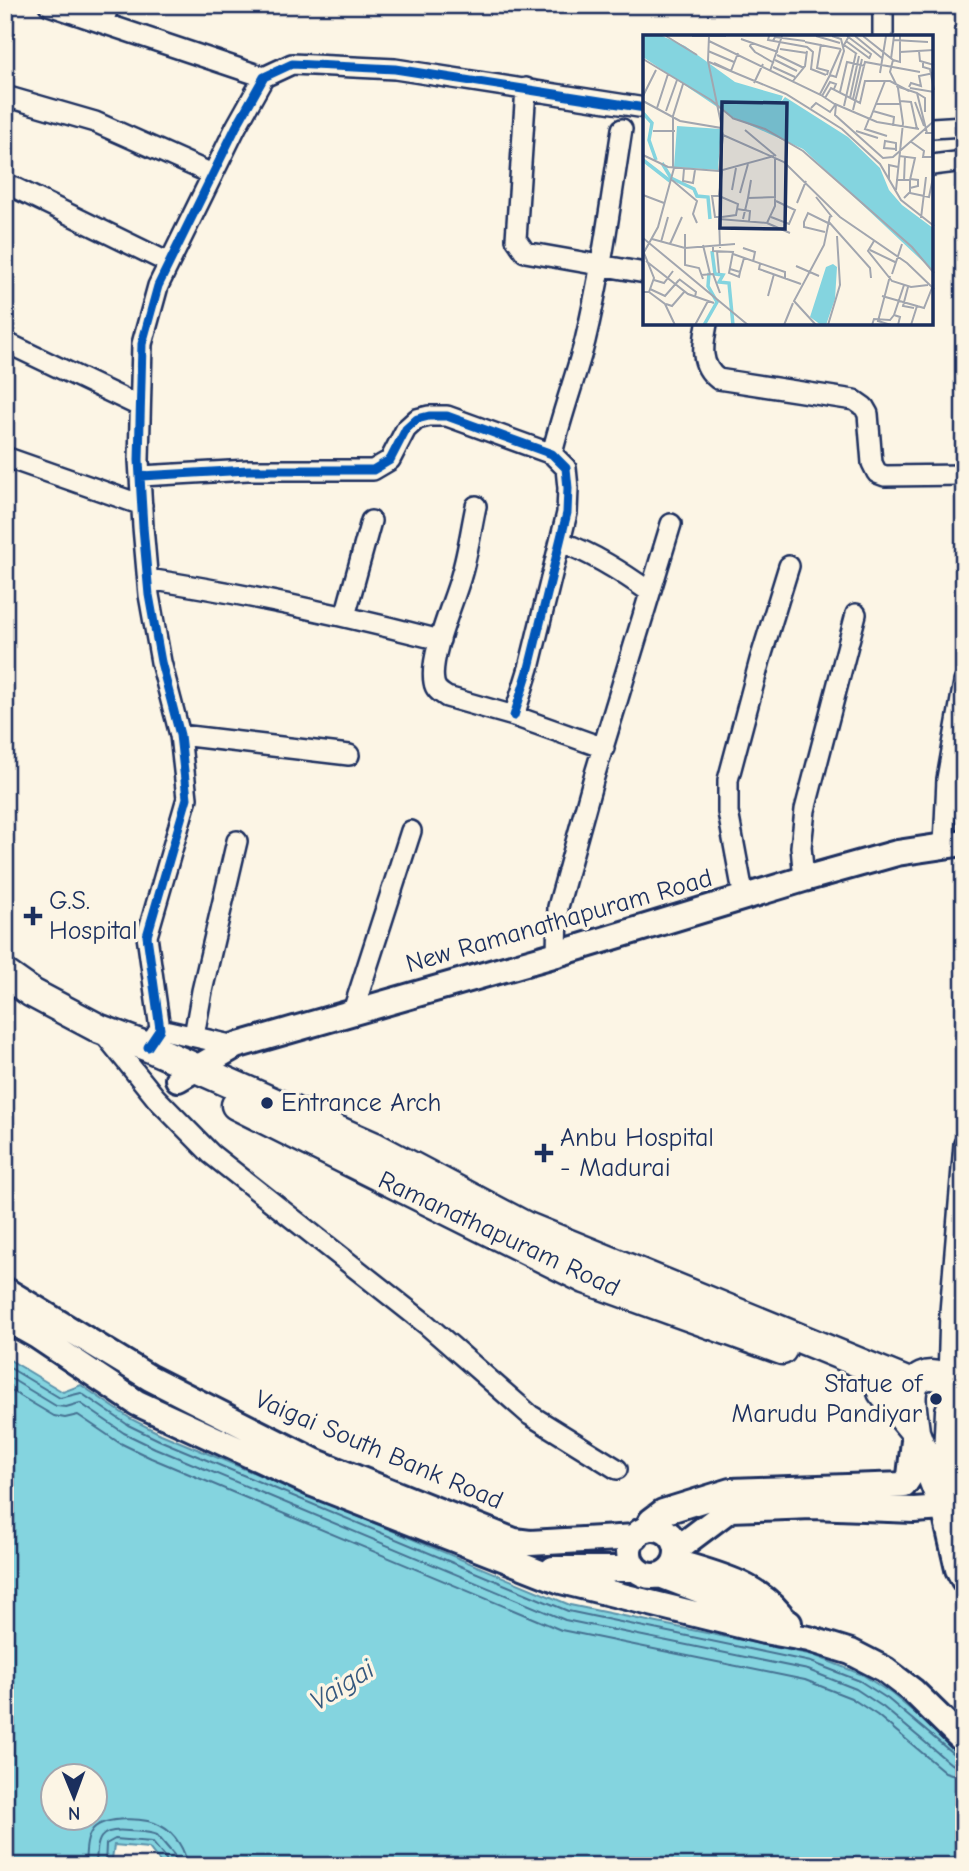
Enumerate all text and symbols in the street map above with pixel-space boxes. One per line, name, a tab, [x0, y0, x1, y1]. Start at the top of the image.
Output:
inset map	[643, 35, 934, 326]
street label: New Ramanathapuram Road	[402, 863, 716, 979]
place label: G.S. Hospital	[49, 886, 138, 946]
marker: G.S. Hospital	[23, 906, 43, 926]
place label: Entrance Arch	[281, 1088, 441, 1118]
marker: Entrance Arch	[259, 1095, 275, 1111]
place label: Anbu Hospital - Madurai	[560, 1123, 714, 1183]
marker: Anbu Hospital - Madurai	[534, 1143, 554, 1163]
street label: Ramanathapuram Road	[374, 1165, 624, 1303]
place label: Statue of Marudu Pandiyar	[732, 1369, 924, 1429]
street label: Vaigai South Bank Road	[251, 1384, 507, 1516]
marker: Statue of Marudu Pandiyar	[928, 1391, 944, 1407]
water label: Vaigai	[304, 1653, 381, 1717]
north arrow	[38, 1762, 108, 1832]
text: N	[68, 1802, 81, 1824]

